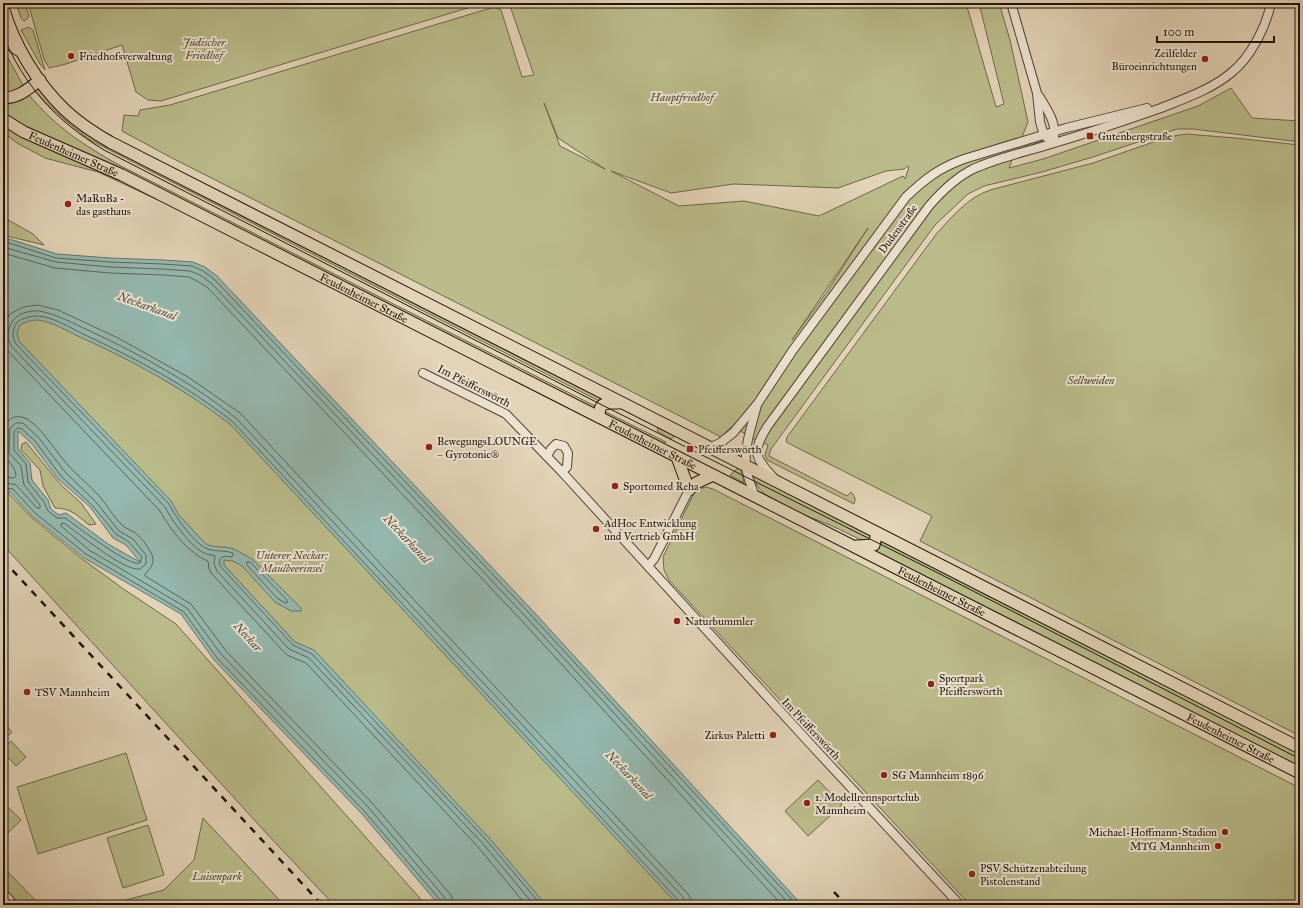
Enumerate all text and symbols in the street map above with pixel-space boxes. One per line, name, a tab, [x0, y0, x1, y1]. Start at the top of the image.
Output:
scale bar	[1157, 18, 1274, 44]
text: 100 m	[1163, 25, 1194, 39]
park label: Jüdischer Friedhof	[181, 36, 227, 62]
place label: Zeilfelder Büroeinrichtungen	[1111, 47, 1198, 73]
place label: Friedhofsverwaltung	[79, 50, 173, 63]
marker: Friedhofsverwaltung	[66, 51, 76, 61]
marker: Zeilfelder Büroeinrichtungen	[1200, 54, 1210, 64]
park label: Hauptfriedhof	[649, 91, 717, 105]
street label: Feudenheimer Straße	[27, 128, 121, 179]
place label: Gutenbergstraße	[1098, 130, 1173, 143]
marker: Gutenbergstraße	[1085, 131, 1095, 141]
place label: MaRuBa - das gasthaus	[76, 192, 131, 218]
marker: MaRuBa - das gasthaus	[63, 199, 73, 209]
street label: Dudenstraße	[876, 202, 920, 256]
street label: Feudenheimer Straße	[318, 270, 410, 326]
water label: Neckarkanal	[115, 289, 180, 324]
street label: Im Pfeifferswörth	[435, 362, 513, 410]
park label: Sellweiden	[1066, 374, 1115, 387]
street label: Feudenheimer Straße	[607, 417, 699, 472]
place label: BewegungsLOUNGE – Gyrotonic®	[437, 435, 537, 461]
marker: BewegungsLOUNGE – Gyrotonic®	[424, 442, 434, 452]
place label: Pfeifferswörth	[698, 443, 762, 456]
marker: Pfeifferswörth	[685, 444, 695, 454]
place label: Sportomed Reha	[623, 480, 699, 493]
marker: Sportomed Reha	[610, 481, 620, 491]
water label: Neckarkanal	[380, 511, 434, 568]
place label: AdHoc Entwicklung und Vertrieb GmbH	[603, 517, 697, 543]
marker: AdHoc Entwicklung und Vertrieb GmbH	[591, 524, 601, 534]
park label: Unterer Neckar: Maulbeerinsel	[256, 549, 328, 575]
street label: Feudenheimer Straße	[896, 563, 988, 619]
place label: Naturbummler	[685, 615, 755, 628]
marker: Naturbummler	[672, 616, 682, 626]
water label: Neckar	[230, 618, 266, 656]
place label: Sportpark Pfeifferswörth	[939, 672, 1003, 698]
marker: Sportpark Pfeifferswörth	[926, 679, 936, 689]
place label: TSV Mannheim	[35, 686, 110, 699]
marker: TSV Mannheim	[22, 687, 32, 697]
street label: Im Pfeifferswörth	[779, 695, 843, 763]
street label: Feudenheimer Straße	[1184, 710, 1277, 766]
place label: Zirkus Paletti	[705, 729, 765, 742]
marker: Zirkus Paletti	[768, 730, 778, 740]
water label: Neckarkanal	[602, 747, 656, 804]
place label: SG Mannheim 1896	[892, 769, 984, 782]
marker: SG Mannheim 1896	[879, 770, 889, 780]
place label: 1. Modellrennsportclub Mannheim	[815, 791, 919, 817]
marker: 1. Modellrennsportclub Mannheim	[802, 798, 812, 808]
place label: Michael-Hoffmann-Stadion	[1088, 826, 1217, 839]
marker: Michael-Hoffmann-Stadion	[1220, 827, 1230, 837]
place label: MTG Mannheim	[1130, 840, 1211, 853]
marker: MTG Mannheim	[1213, 841, 1223, 851]
place label: PSV Schützenabteilung Pistolenstand	[980, 862, 1087, 888]
marker: PSV Schützenabteilung Pistolenstand	[967, 869, 977, 879]
park label: Luisenpark	[191, 870, 242, 884]

